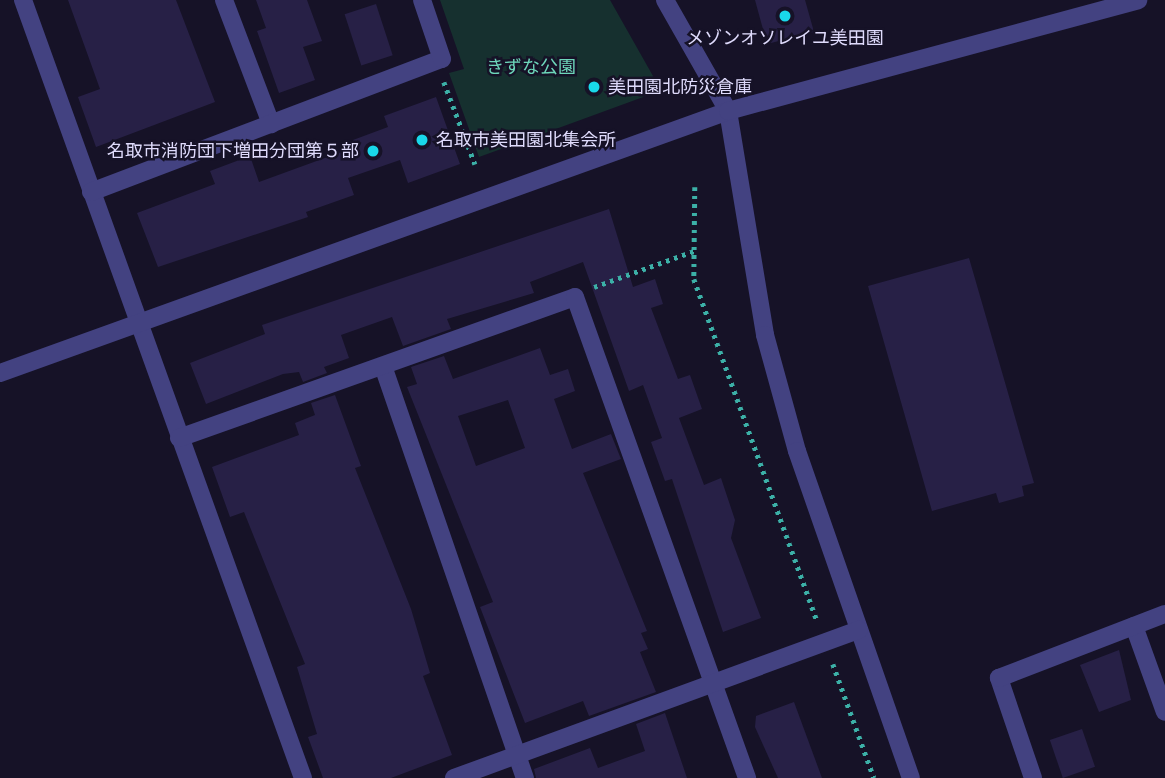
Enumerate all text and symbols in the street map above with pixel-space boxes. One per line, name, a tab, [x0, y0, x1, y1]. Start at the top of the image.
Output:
marker: メゾンオソレイユ美田園	[777, 8, 793, 24]
place label: メゾンオソレイユ美田園	[686, 27, 884, 49]
park label: きずな公園	[486, 56, 576, 78]
place label: 美田園北防災倉庫	[608, 76, 752, 98]
marker: 美田園北防災倉庫	[586, 79, 602, 95]
place label: 名取市美田園北集会所	[436, 129, 616, 151]
marker: 名取市美田園北集会所	[414, 132, 430, 148]
place label: 名取市消防団下増田分団第５部	[107, 140, 359, 162]
marker: 名取市消防団下増田分団第５部	[365, 143, 381, 159]

